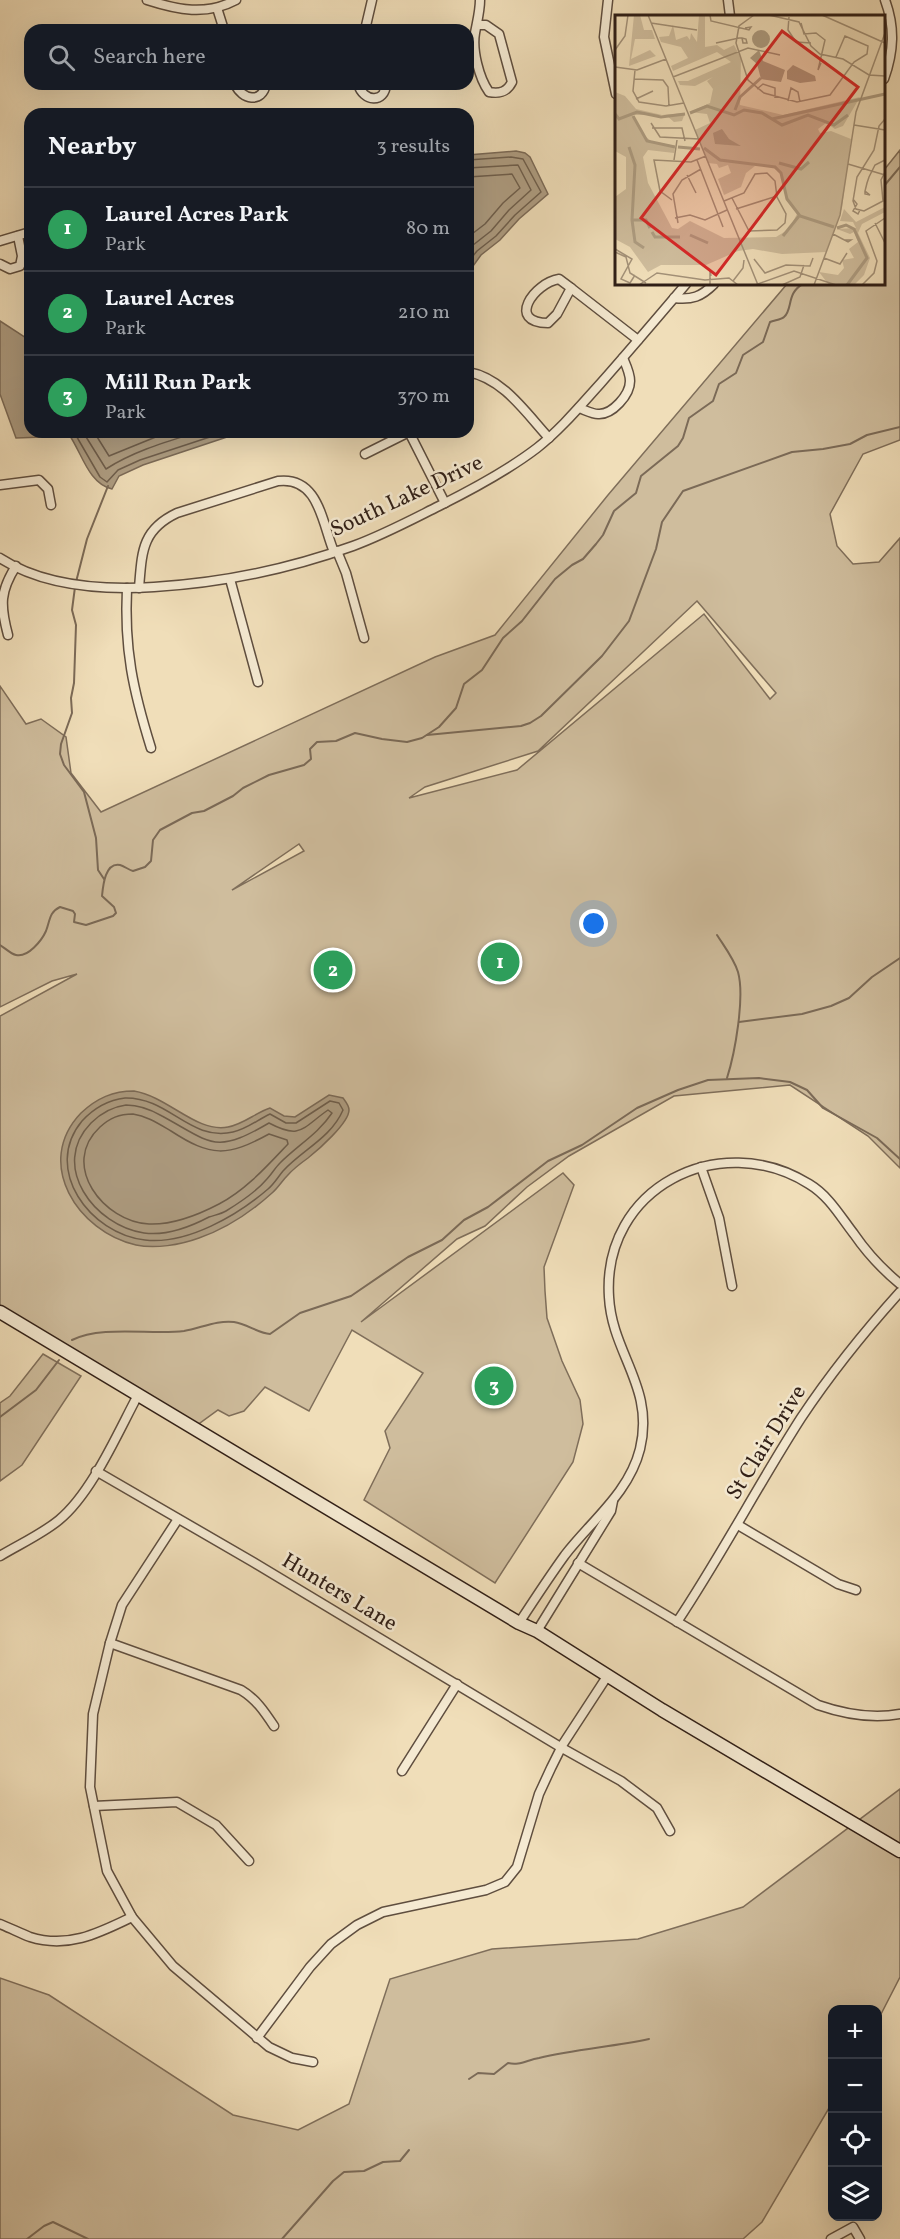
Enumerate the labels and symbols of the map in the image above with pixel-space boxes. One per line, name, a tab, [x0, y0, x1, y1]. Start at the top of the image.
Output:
inset map	[615, 15, 885, 285]
street label: South Lake Drive	[326, 448, 488, 546]
your location	[579, 909, 608, 938]
pin: 1	[480, 940, 520, 984]
pin: 2	[314, 948, 352, 992]
pin: 3	[474, 1364, 514, 1408]
street label: St Clair Drive	[719, 1380, 815, 1506]
street label: Hunters Lane	[275, 1546, 403, 1640]

